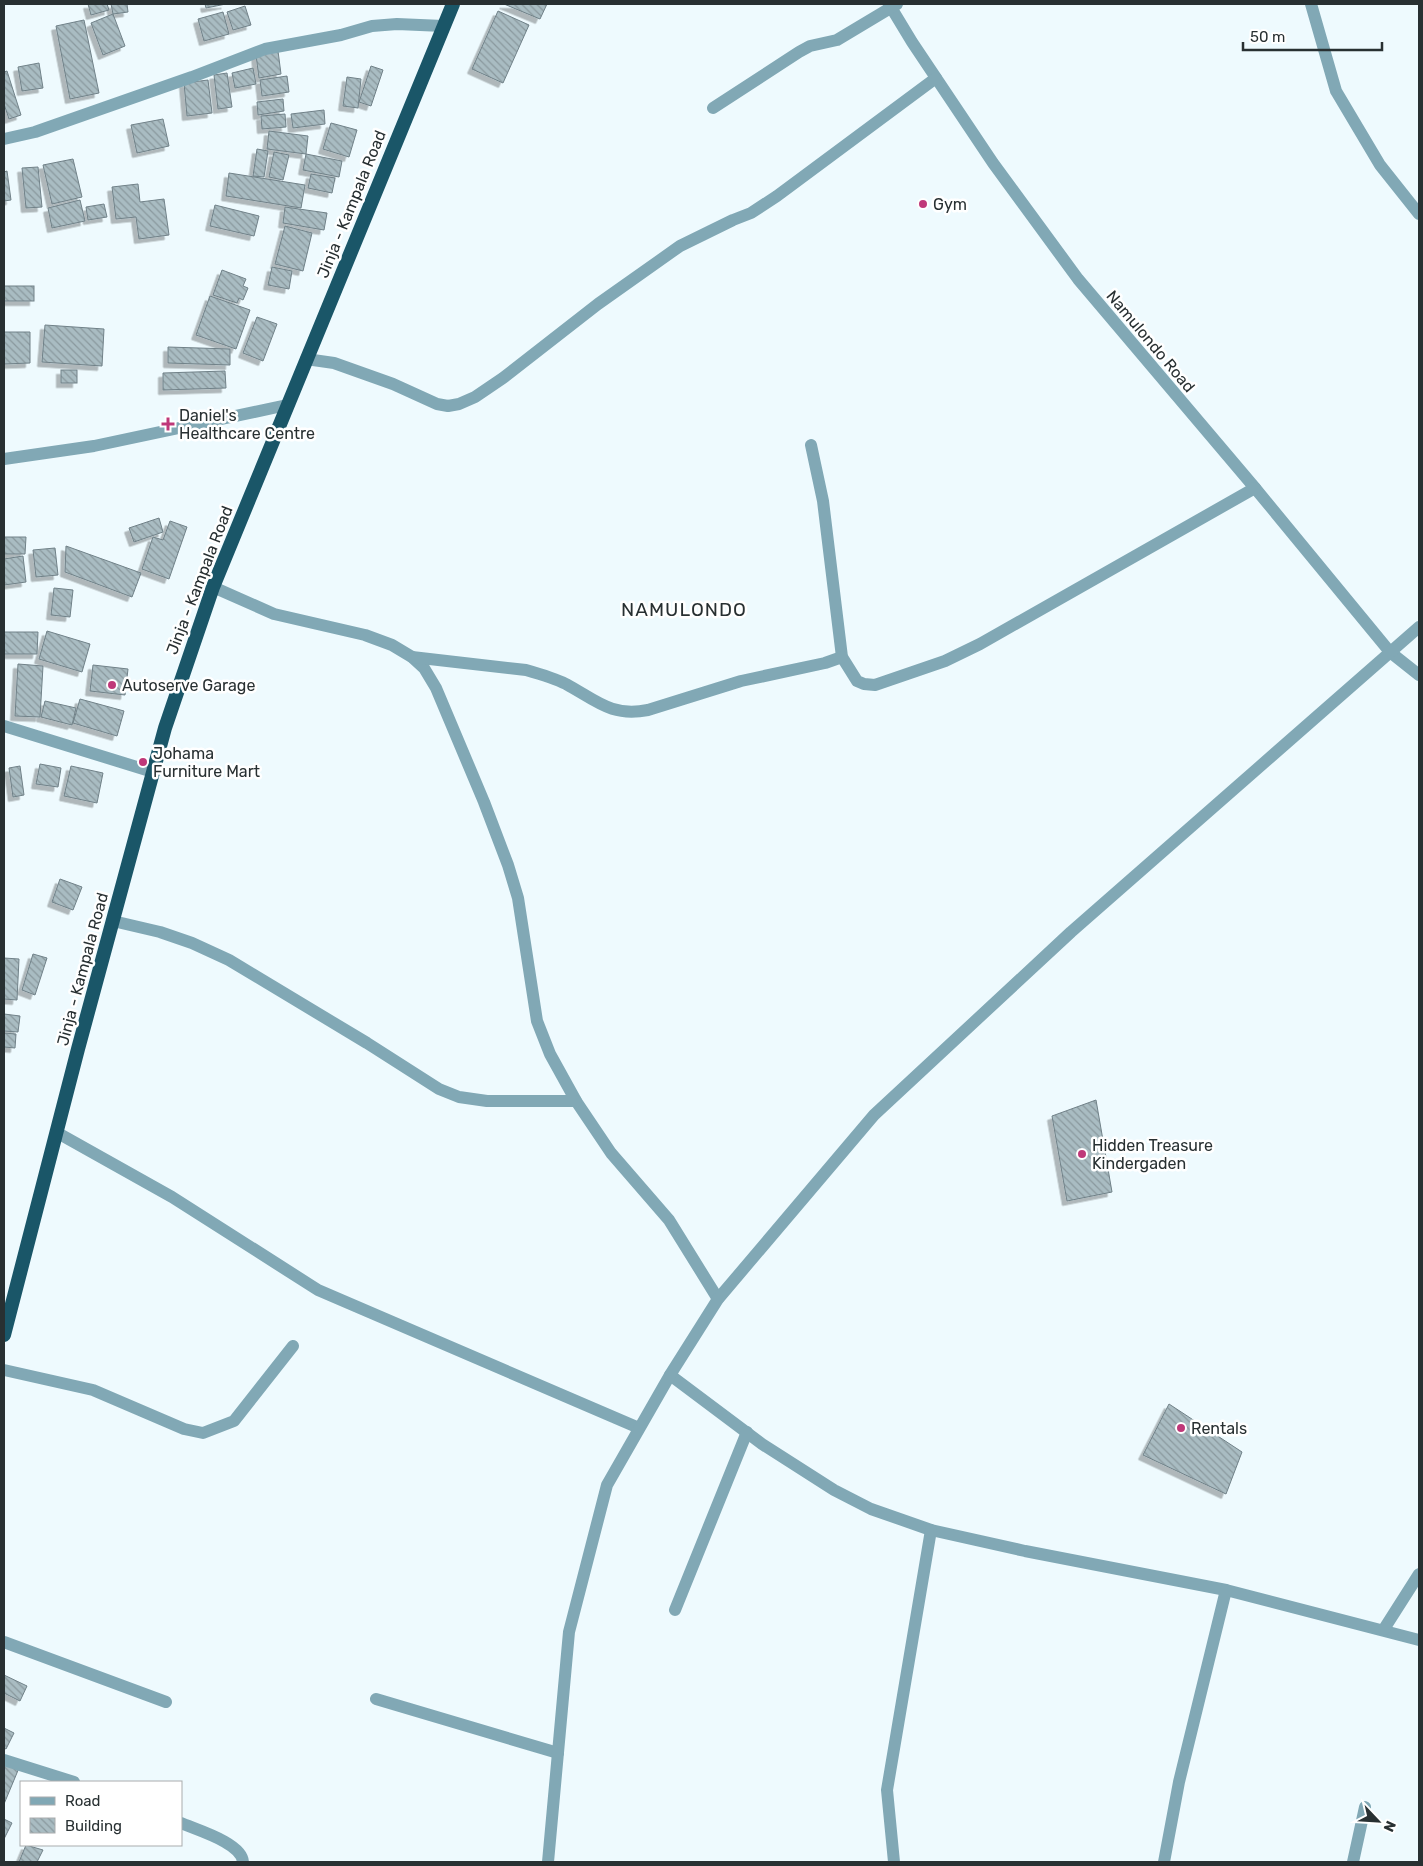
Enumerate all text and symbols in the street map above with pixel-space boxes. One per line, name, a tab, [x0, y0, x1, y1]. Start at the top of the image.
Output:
scale bar	[1243, 20, 1382, 52]
text: 50 m	[1250, 28, 1285, 46]
street label: Jinja - Kampala Road	[313, 128, 390, 281]
place label: Gym	[933, 195, 967, 214]
marker: Gym	[917, 198, 929, 210]
street label: Namulondo Road	[1102, 287, 1199, 396]
place label: Daniel's Healthcare Centre	[179, 406, 315, 443]
marker: Daniel's Healthcare Centre	[161, 417, 175, 431]
street label: Jinja - Kampala Road	[162, 503, 237, 657]
district label: NAMULONDO	[621, 598, 747, 621]
place label: Autoserve Garage	[122, 676, 255, 695]
marker: Autoserve Garage	[106, 679, 118, 691]
place label: Johama Furniture Mart	[153, 744, 260, 781]
marker: Johama Furniture Mart	[137, 756, 149, 768]
street label: Jinja - Kampala Road	[53, 891, 112, 1048]
place label: Hidden Treasure Kindergaden	[1092, 1136, 1213, 1173]
marker: Hidden Treasure Kindergaden	[1076, 1148, 1088, 1160]
place label: Rentals	[1191, 1419, 1247, 1438]
marker: Rentals	[1175, 1422, 1187, 1434]
legend	[20, 1781, 182, 1846]
text: Road	[65, 1792, 101, 1810]
north arrow	[1353, 1796, 1403, 1846]
text: Building	[65, 1817, 122, 1835]
text: N	[1379, 1818, 1399, 1834]

